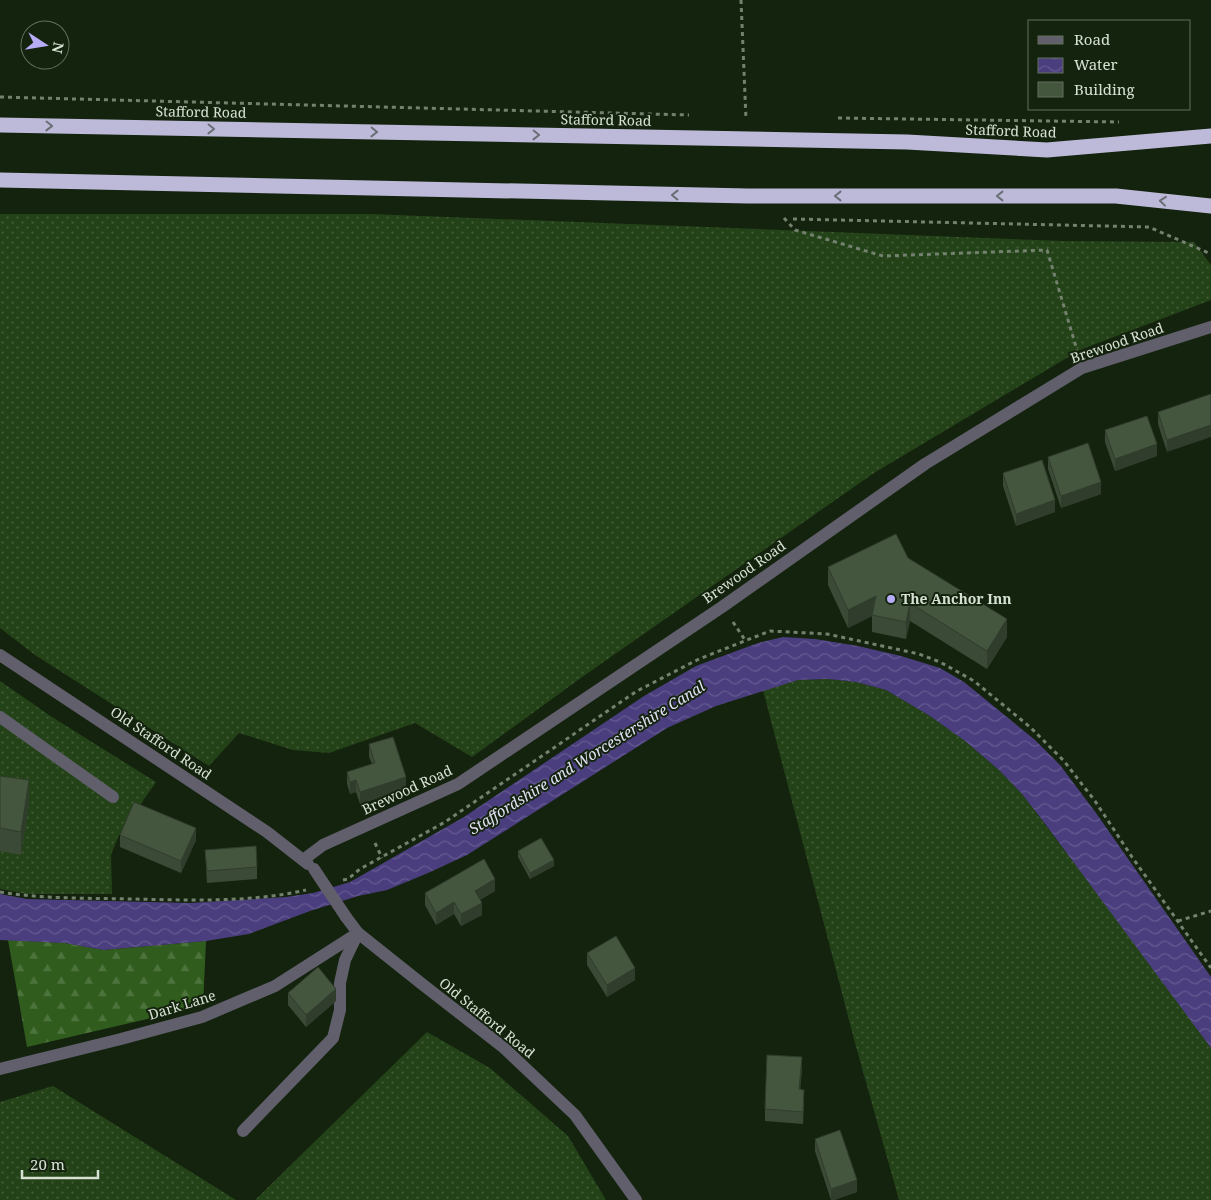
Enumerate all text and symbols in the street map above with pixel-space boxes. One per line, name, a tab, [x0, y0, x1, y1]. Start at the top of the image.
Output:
north arrow	[20, 20, 70, 70]
legend	[1028, 20, 1191, 110]
text: Road	[1074, 29, 1110, 49]
text: N	[48, 40, 69, 55]
text: Water	[1074, 54, 1117, 74]
text: Building	[1074, 79, 1135, 99]
street label: Stafford Road	[155, 101, 247, 122]
street label: Stafford Road	[560, 109, 652, 130]
street label: Stafford Road	[965, 119, 1057, 142]
one-way arrow	[45, 120, 53, 131]
one-way arrow	[207, 123, 215, 134]
one-way arrow	[370, 126, 378, 137]
one-way arrow	[532, 130, 540, 140]
one-way arrow	[671, 190, 679, 200]
one-way arrow	[834, 191, 842, 201]
one-way arrow	[996, 191, 1004, 201]
one-way arrow	[1158, 196, 1166, 207]
street label: Brewood Road	[1068, 318, 1166, 367]
street label: Brewood Road	[698, 536, 789, 607]
place label: The Anchor Inn	[901, 589, 1012, 608]
marker: The Anchor Inn	[885, 593, 897, 605]
water label: Staffordshire and Worcestershire Canal	[465, 676, 709, 838]
street label: Old Stafford Road	[107, 702, 216, 784]
street label: Brewood Road	[359, 760, 455, 819]
street label: Old Stafford Road	[436, 973, 539, 1062]
street label: Dark Lane	[146, 985, 218, 1024]
scale bar	[22, 1148, 99, 1180]
text: 20 m	[30, 1154, 65, 1174]

